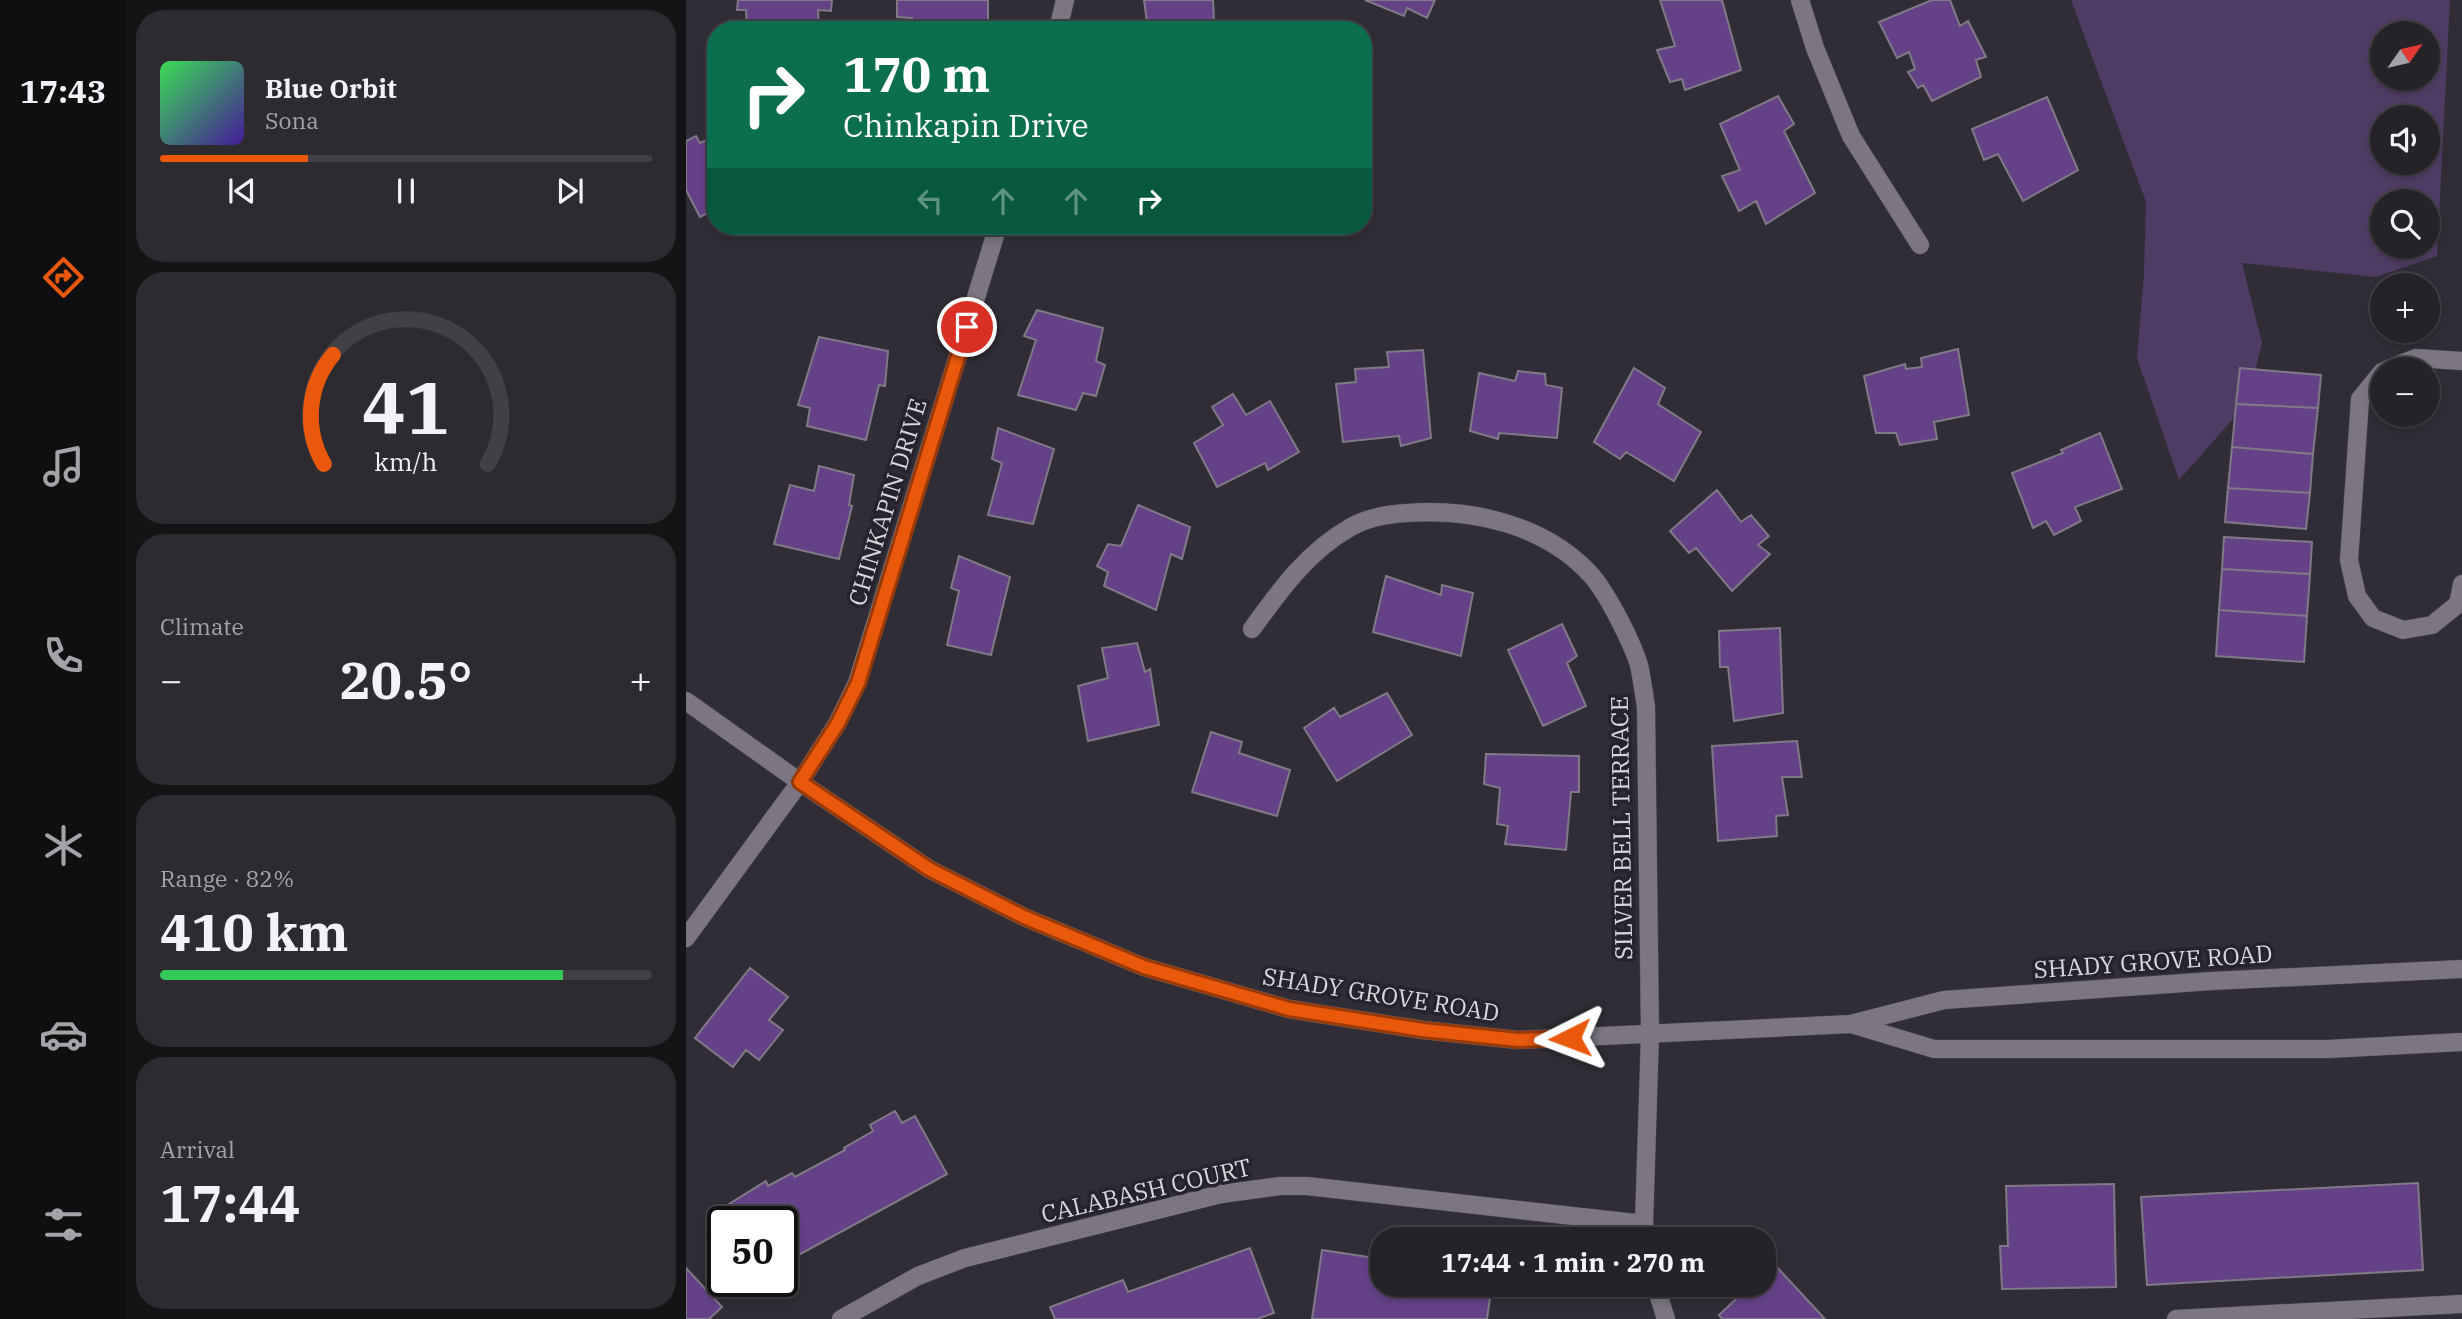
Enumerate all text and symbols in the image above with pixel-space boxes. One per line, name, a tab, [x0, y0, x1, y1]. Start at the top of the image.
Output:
north arrow	[2370, 21, 2440, 91]
map controls	[2370, 21, 2440, 427]
text: 170 m	[843, 42, 990, 105]
icon: right	[728, 49, 819, 140]
text: 17:43	[20, 70, 106, 112]
text: Blue Orbit	[265, 71, 397, 105]
text: Chinkapin Drive	[843, 104, 1089, 146]
text: Sona	[265, 105, 319, 135]
button: sound	[2370, 105, 2440, 175]
icon: previous	[223, 172, 261, 210]
icon: pause	[387, 172, 425, 210]
icon: next	[551, 172, 589, 210]
icon: left	[911, 182, 949, 220]
icon: ahead	[984, 182, 1022, 220]
icon: ahead	[1057, 182, 1095, 220]
icon: right	[1130, 182, 1168, 220]
button: search	[2370, 189, 2440, 259]
icon: directions	[39, 253, 88, 302]
button: +	[2370, 273, 2440, 343]
pin	[937, 297, 997, 357]
icon: arrive	[948, 308, 986, 346]
button: −	[2370, 357, 2440, 427]
text: 41	[362, 359, 450, 454]
street label: CHINKAPIN DRIVE	[840, 394, 934, 610]
icon: music	[39, 442, 88, 491]
text: km/h	[374, 444, 438, 477]
text: Climate	[160, 611, 244, 641]
icon: phone	[39, 631, 88, 680]
text: 20.5°	[340, 646, 472, 713]
text: −	[160, 655, 183, 704]
text: +	[629, 655, 652, 704]
street label: SILVER BELL TERRACE	[1603, 696, 1639, 960]
icon: climate	[39, 821, 88, 870]
text: Range · 82%	[160, 863, 294, 893]
text: 410 km	[160, 898, 349, 965]
street label: SHADY GROVE ROAD	[2033, 937, 2273, 985]
street label: SHADY GROVE ROAD	[1260, 959, 1502, 1029]
position arrow	[1533, 1001, 1607, 1075]
icon: car	[39, 1010, 88, 1059]
text: Arrival	[160, 1134, 235, 1164]
street label: CALABASH COURT	[1038, 1150, 1254, 1230]
text: 17:44	[160, 1169, 301, 1236]
icon: filters	[39, 1200, 88, 1249]
speed limit sign: 50	[707, 1206, 798, 1297]
text: 17:44 · 1 min · 270 m	[1441, 1245, 1705, 1279]

